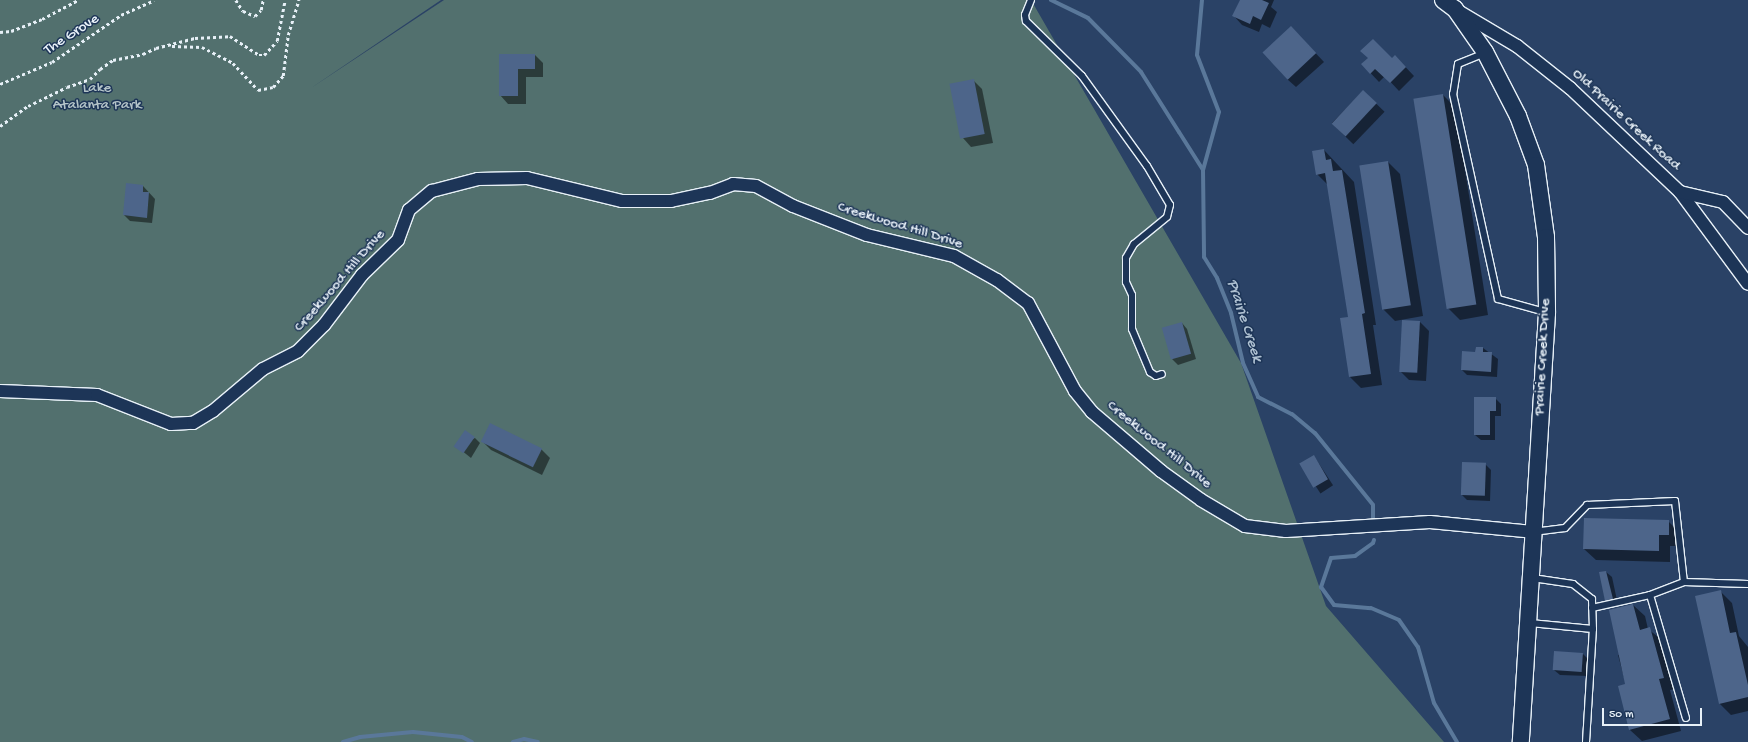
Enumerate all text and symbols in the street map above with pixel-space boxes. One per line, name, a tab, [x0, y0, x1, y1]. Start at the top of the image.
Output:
street label: The Grove	[41, 11, 103, 59]
street label: Old Prairie Creek Road	[1568, 65, 1684, 175]
park label: Lake Atalanta Park	[53, 79, 141, 114]
street label: Creekwood Hill Drive	[835, 198, 965, 254]
street label: Creekwood Hill Drive	[291, 226, 389, 336]
water label: Prairie Creek	[1221, 277, 1265, 365]
street label: Prairie Creek Drive	[1531, 298, 1555, 416]
street label: Creekwood Hill Drive	[1103, 397, 1215, 493]
scale bar	[1604, 700, 1704, 726]
text: 50 m	[1609, 708, 1634, 722]

